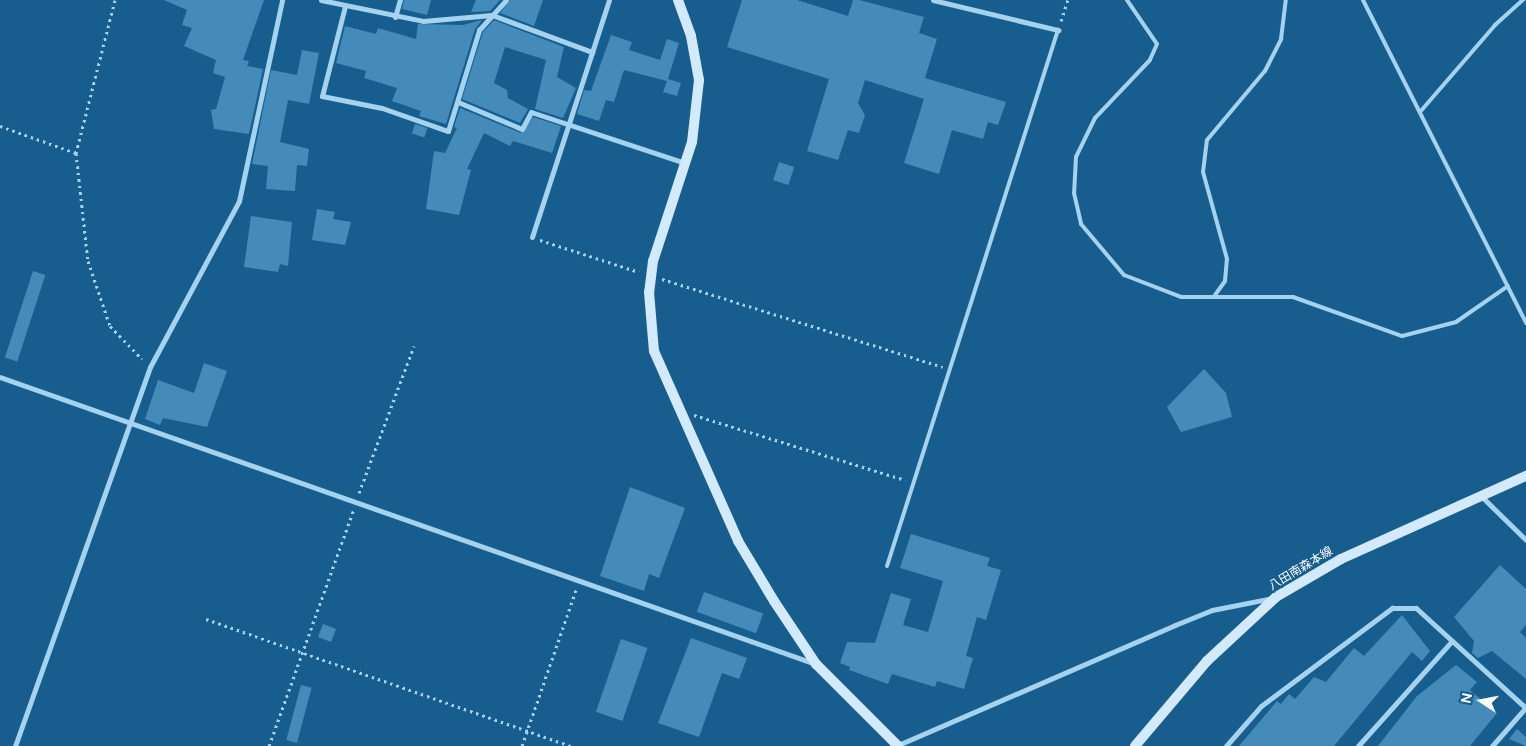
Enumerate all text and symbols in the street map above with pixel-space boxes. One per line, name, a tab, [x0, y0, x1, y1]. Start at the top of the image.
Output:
street label: 八田南森本線	[1266, 544, 1336, 594]
north arrow	[1456, 676, 1506, 726]
text: N	[1456, 691, 1476, 705]

